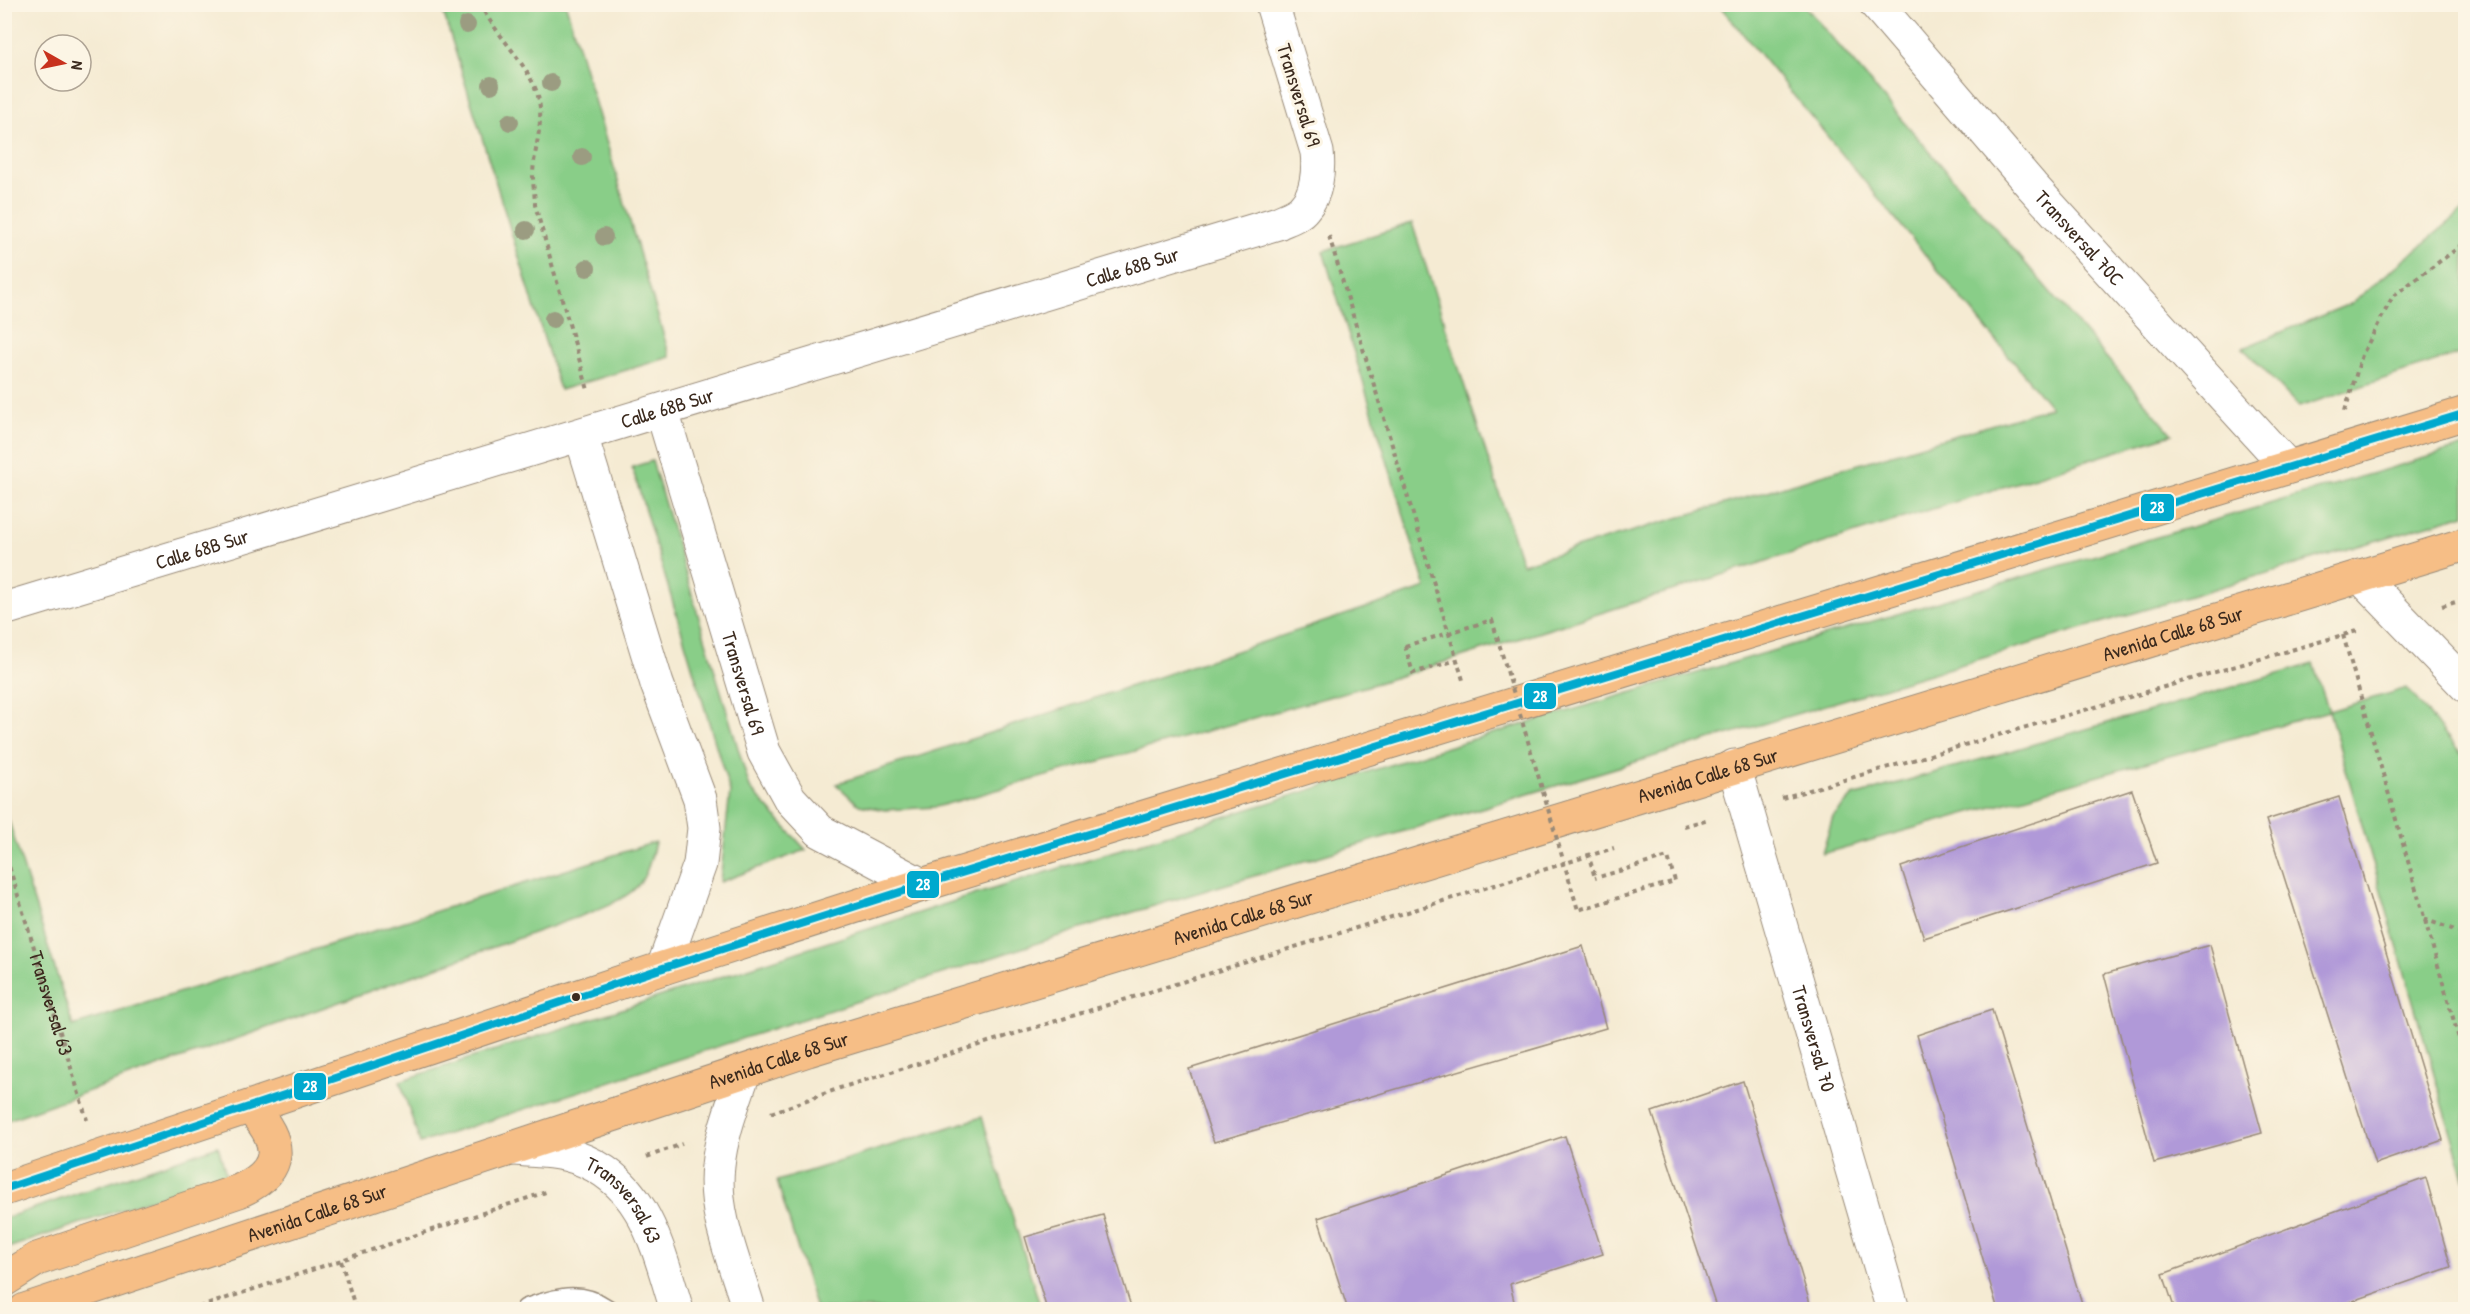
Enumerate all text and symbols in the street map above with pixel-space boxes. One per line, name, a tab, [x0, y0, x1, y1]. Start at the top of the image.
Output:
north arrow	[33, 33, 93, 93]
street label: Transversal 69	[1271, 40, 1328, 150]
text: N	[66, 59, 89, 72]
street label: Transversal 70C	[2029, 184, 2130, 291]
street label: Calle 68B Sur	[1082, 240, 1182, 294]
street label: Calle 68B Sur	[617, 381, 717, 434]
line badge: 28	[2140, 493, 2175, 522]
text: 28	[2150, 496, 2164, 518]
street label: Calle 68B Sur	[152, 522, 252, 575]
street label: Avenida Calle 68 Sur	[2099, 599, 2247, 667]
street label: Transversal 69	[716, 628, 772, 738]
line badge: 28	[1523, 682, 1557, 710]
text: 28	[1533, 685, 1547, 707]
street label: Avenida Calle 68 Sur	[1634, 741, 1782, 809]
line badge: 28	[906, 870, 940, 899]
text: 28	[916, 873, 930, 895]
street label: Avenida Calle 68 Sur	[1169, 882, 1317, 951]
street label: Transversal 63	[23, 947, 80, 1058]
street label: Transversal 70	[1786, 982, 1843, 1095]
unlabelled marker	[570, 991, 582, 1003]
street label: Avenida Calle 68 Sur	[705, 1024, 852, 1095]
line badge: 28	[293, 1072, 327, 1101]
text: 28	[303, 1075, 317, 1097]
street label: Transversal 63	[582, 1149, 668, 1247]
street label: Avenida Calle 68 Sur	[244, 1177, 391, 1248]

